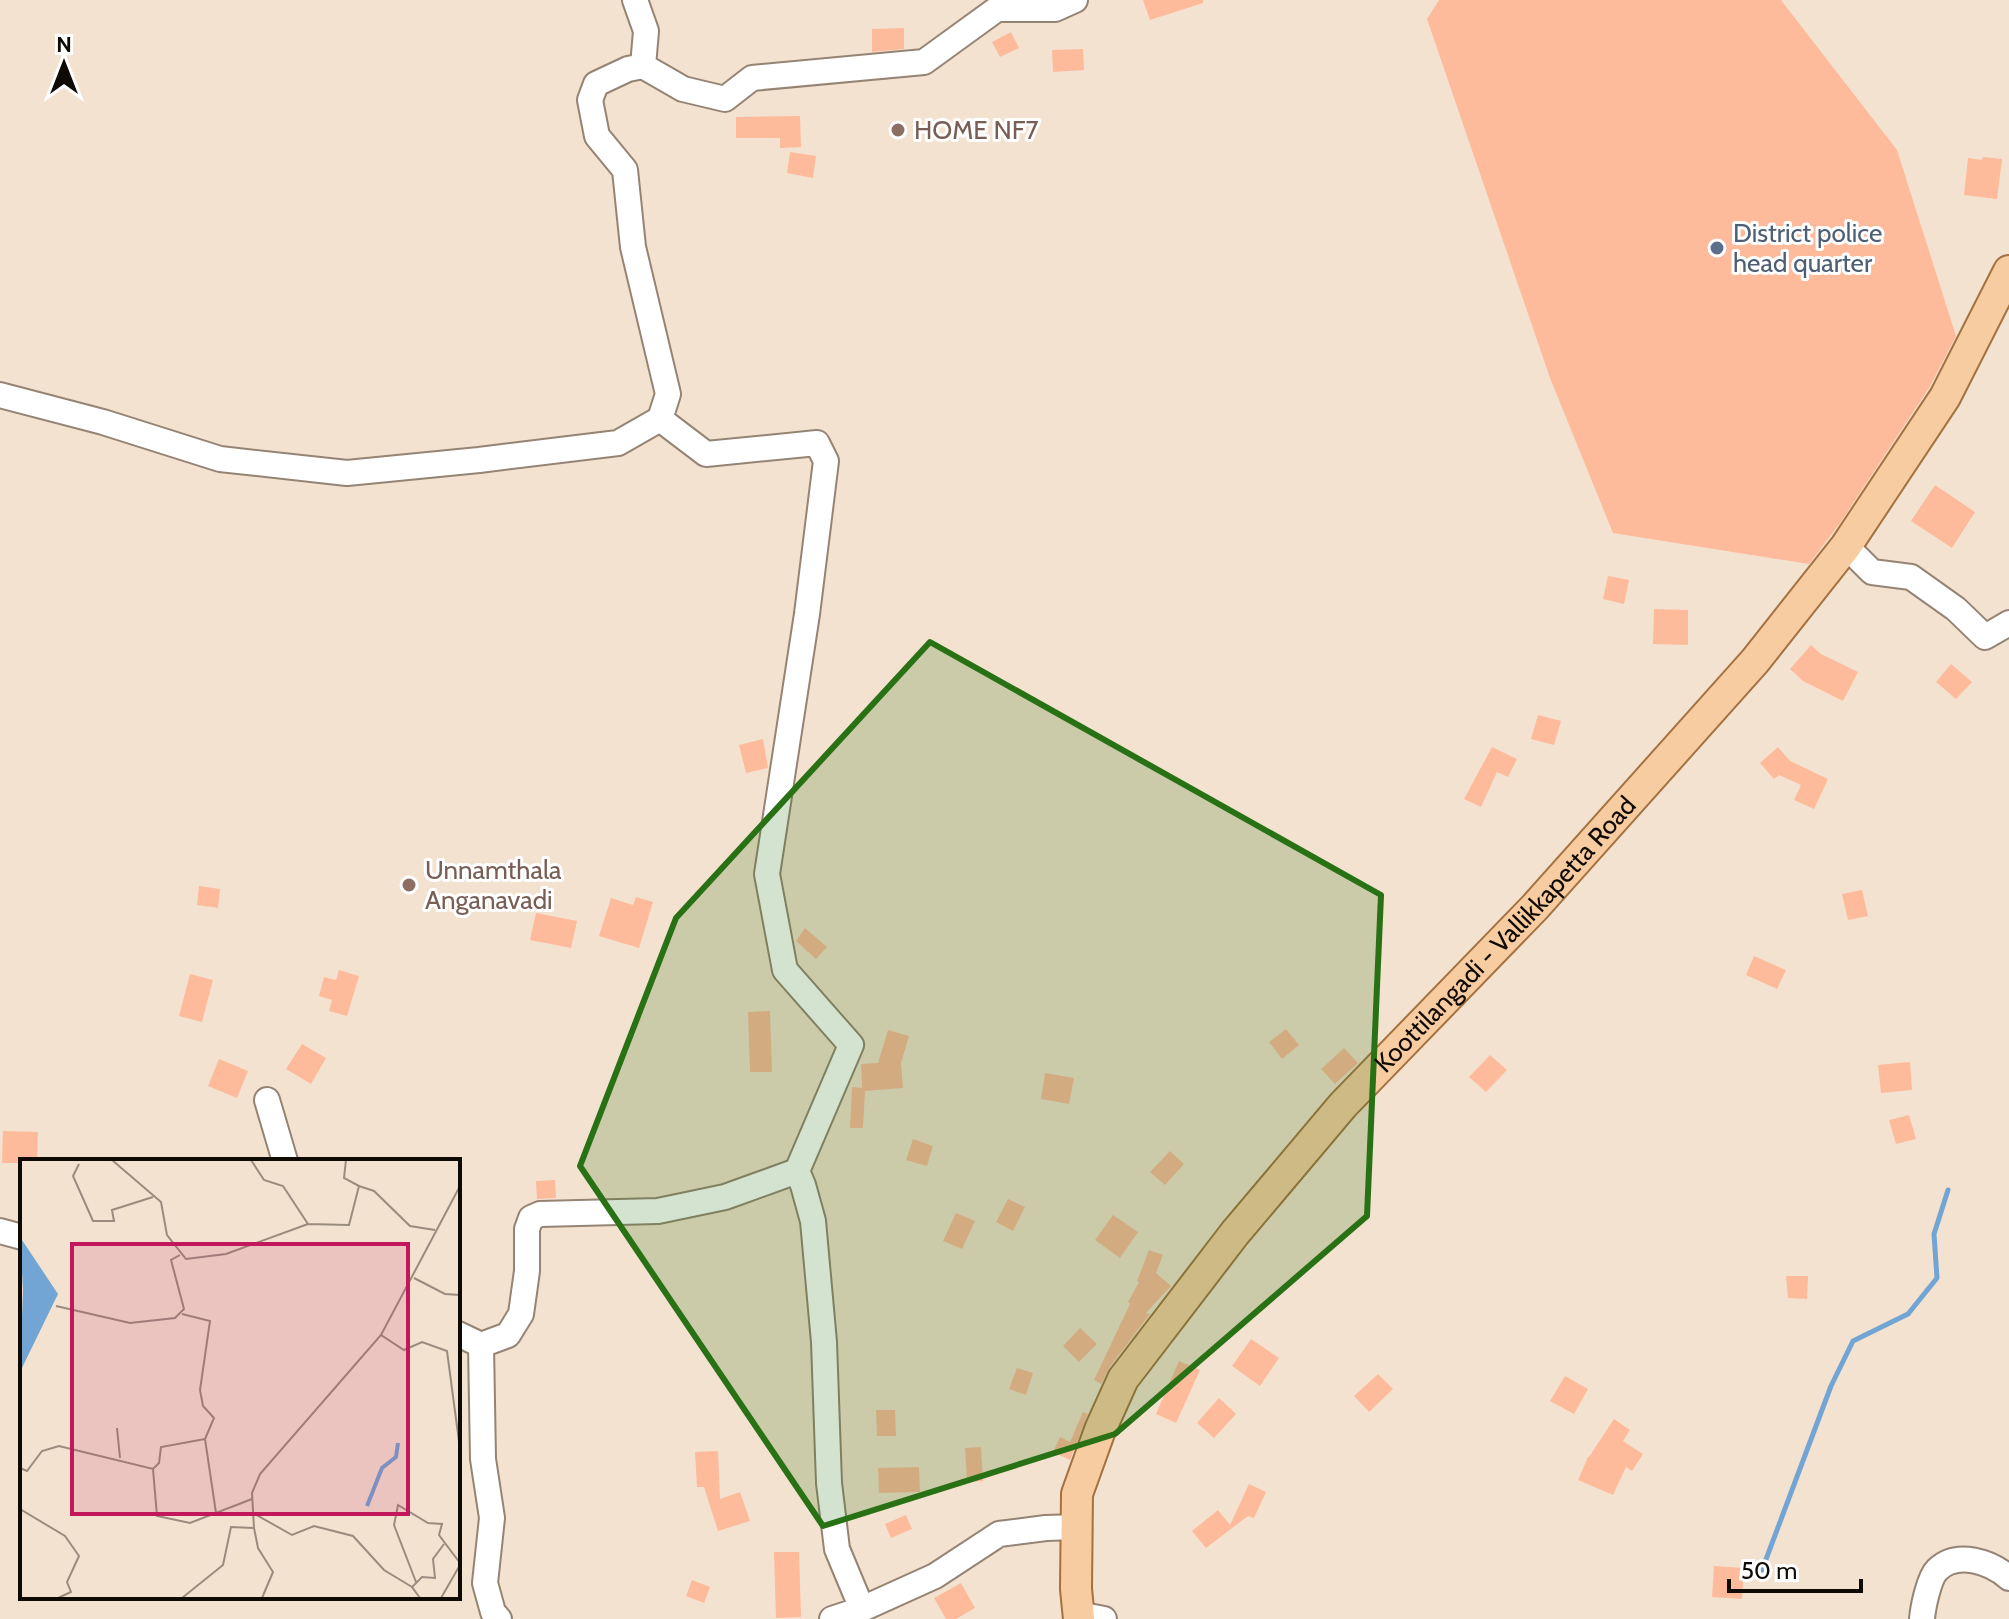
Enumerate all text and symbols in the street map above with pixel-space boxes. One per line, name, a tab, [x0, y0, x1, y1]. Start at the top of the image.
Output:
north arrow	[24, 24, 104, 104]
text: N	[56, 31, 72, 58]
place label: HOME NF7	[914, 114, 1038, 146]
marker: HOME NF7	[889, 121, 907, 139]
place label: District police head quarter	[1733, 217, 1882, 279]
marker: District police head quarter	[1708, 239, 1726, 257]
street label: Koottilangadi - Vallikkapetta Road	[1367, 789, 1642, 1079]
place label: Unnamthala Anganavadi	[425, 854, 562, 916]
marker: Unnamthala Anganavadi	[400, 876, 418, 894]
inset map	[20, 1159, 460, 1599]
scale bar	[1729, 1543, 1861, 1593]
text: 50 m	[1741, 1556, 1797, 1585]

